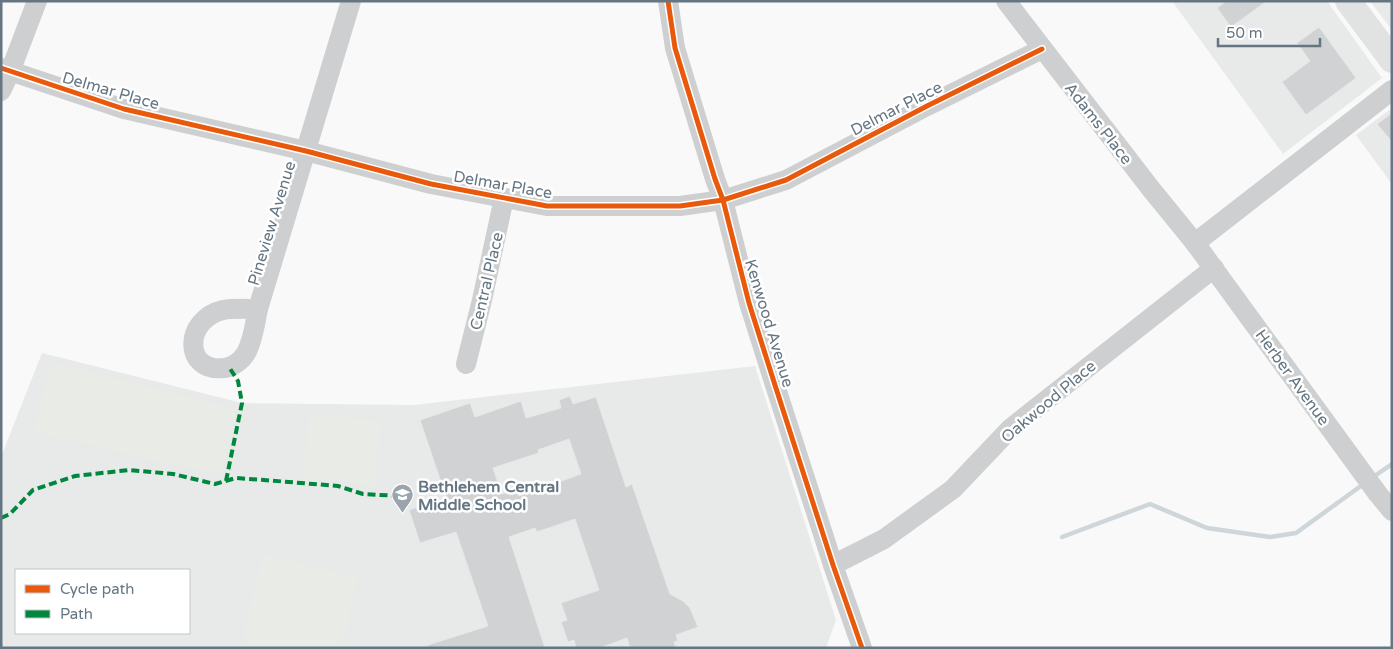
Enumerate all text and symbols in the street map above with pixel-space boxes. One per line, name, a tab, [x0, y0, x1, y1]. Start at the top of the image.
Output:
scale bar	[1218, 15, 1320, 47]
text: 50 m	[1226, 24, 1263, 42]
street label: Delmar Place	[60, 68, 161, 114]
street label: Delmar Place	[847, 77, 945, 140]
street label: Adams Place	[1060, 79, 1136, 169]
street label: Pineview Avenue	[244, 159, 300, 288]
street label: Delmar Place	[452, 166, 554, 204]
street label: Central Place	[466, 230, 508, 332]
street label: Kenwood Avenue	[740, 257, 798, 390]
street label: Herber Avenue	[1251, 326, 1334, 429]
street label: Oakwood Place	[997, 356, 1100, 447]
place label: Bethlehem Central Middle School	[418, 477, 559, 515]
school or university icon: Bethlehem Central Middle School	[390, 483, 414, 514]
legend	[15, 569, 190, 634]
text: Cycle path	[60, 580, 134, 598]
text: Path	[60, 605, 93, 623]

